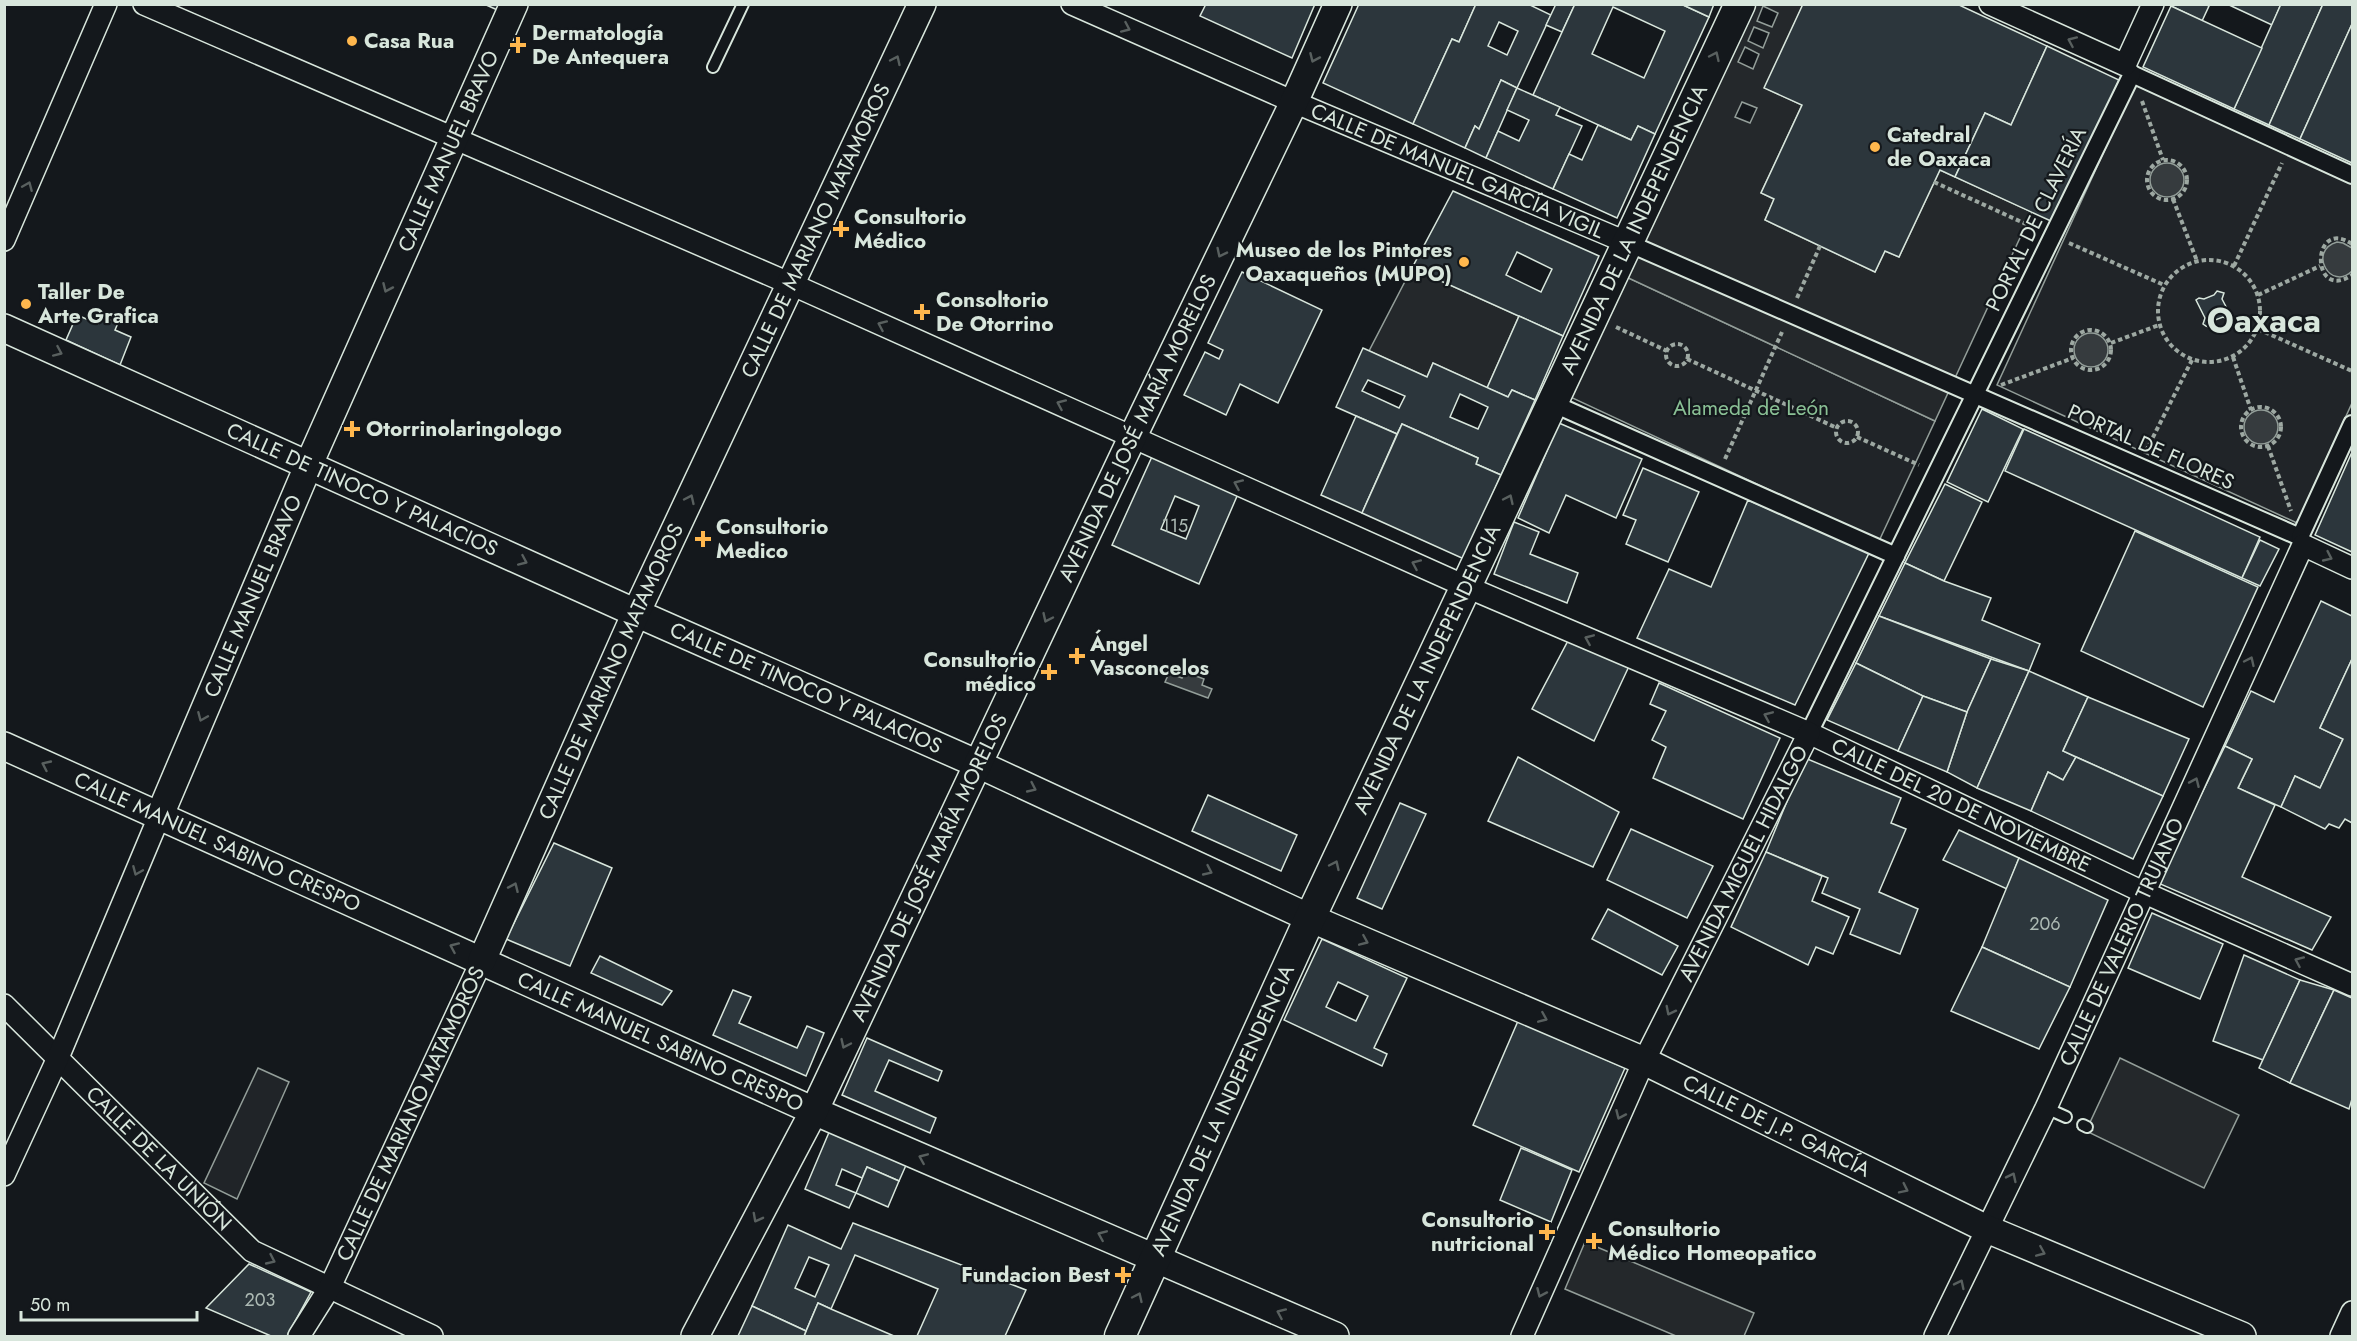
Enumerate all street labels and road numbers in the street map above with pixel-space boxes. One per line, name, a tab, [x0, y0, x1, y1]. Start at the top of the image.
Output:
street label: CALLE MANUEL BRAVO	[390, 46, 506, 257]
street label: CALLE DE MARIANO MATAMOROS	[733, 78, 898, 383]
street label: AVENIDA DE LA INDEPENDENCIA	[1553, 80, 1715, 379]
street label: CALLE DE MANUEL GARCÍA VIGIL	[1306, 96, 1609, 246]
street label: PORTAL DE CLAVERÍA	[1978, 122, 2094, 316]
street label: AVENIDA DE JOSÉ MARÍA MORELOS	[1051, 269, 1224, 587]
street label: PORTAL DE FLORES	[2063, 397, 2239, 497]
street label: CALLE DE TINOCO Y PALACIOS	[222, 415, 503, 564]
street label: CALLE MANUEL BRAVO	[196, 490, 309, 702]
street label: CALLE DE MARIANO MATAMOROS	[531, 518, 691, 825]
street label: AVENIDA DE LA INDEPENDENCIA	[1346, 519, 1508, 819]
street label: CALLE DE TINOCO Y PALACIOS	[665, 615, 947, 761]
street label: AVENIDA DE JOSÉ MARÍA MORELOS	[843, 708, 1015, 1026]
street label: CALLE DEL 20 DE NOVIEMBRE	[1826, 731, 2096, 880]
street label: AVENIDA MIGUEL HIDALGO	[1671, 740, 1815, 987]
street label: CALLE MANUEL SABINO CRESPO	[69, 765, 365, 920]
street label: CALLE DE VALERIO TRUJANO	[2052, 813, 2191, 1071]
street label: AVENIDA DE LA INDEPENDENCIA	[1143, 960, 1302, 1261]
street label: CALLE DE MARIANO MATAMOROS	[329, 961, 492, 1266]
street label: CALLE MANUEL SABINO CRESPO	[512, 964, 808, 1119]
street label: CALLE DE J.P. GARCÍA	[1678, 1067, 1876, 1185]
street label: CALLE DE LA UNIÓN	[79, 1079, 238, 1238]

